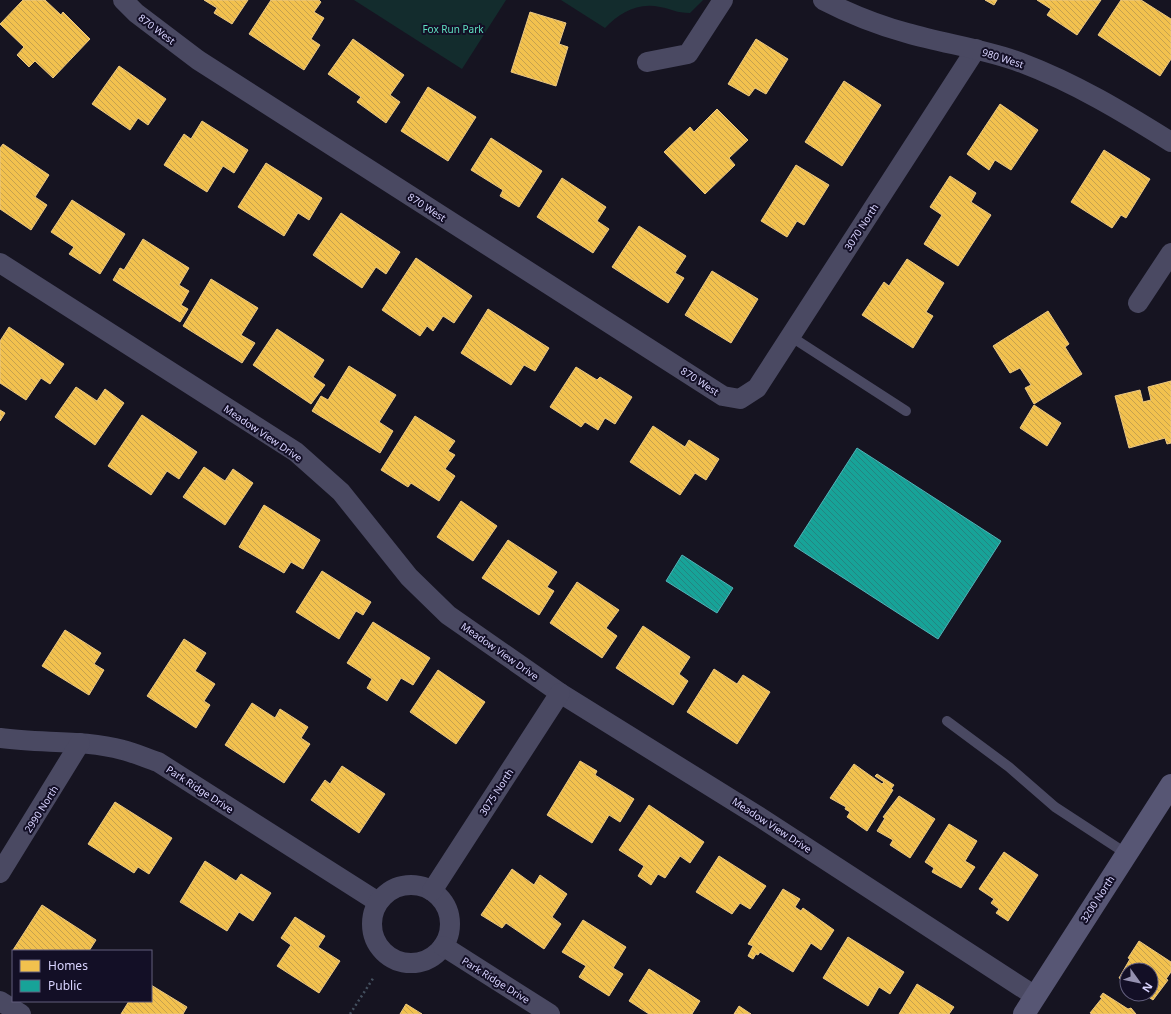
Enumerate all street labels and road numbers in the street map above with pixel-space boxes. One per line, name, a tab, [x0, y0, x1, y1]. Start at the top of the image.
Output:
street label: 870 West	[136, 10, 179, 48]
street label: 980 West	[980, 45, 1026, 71]
street label: 870 West	[405, 189, 449, 225]
street label: 3070 North	[841, 201, 881, 253]
street label: 870 West	[678, 363, 722, 399]
street label: Meadow View Drive	[221, 401, 305, 465]
street label: Meadow View Drive	[458, 619, 542, 683]
street label: Park Ridge Drive	[164, 762, 237, 816]
street label: 3075 North	[476, 766, 516, 818]
street label: 2990 North	[21, 783, 61, 835]
street label: Meadow View Drive	[730, 794, 815, 856]
street label: 3200 North	[1077, 873, 1117, 925]
street label: Park Ridge Drive	[459, 953, 533, 1007]

